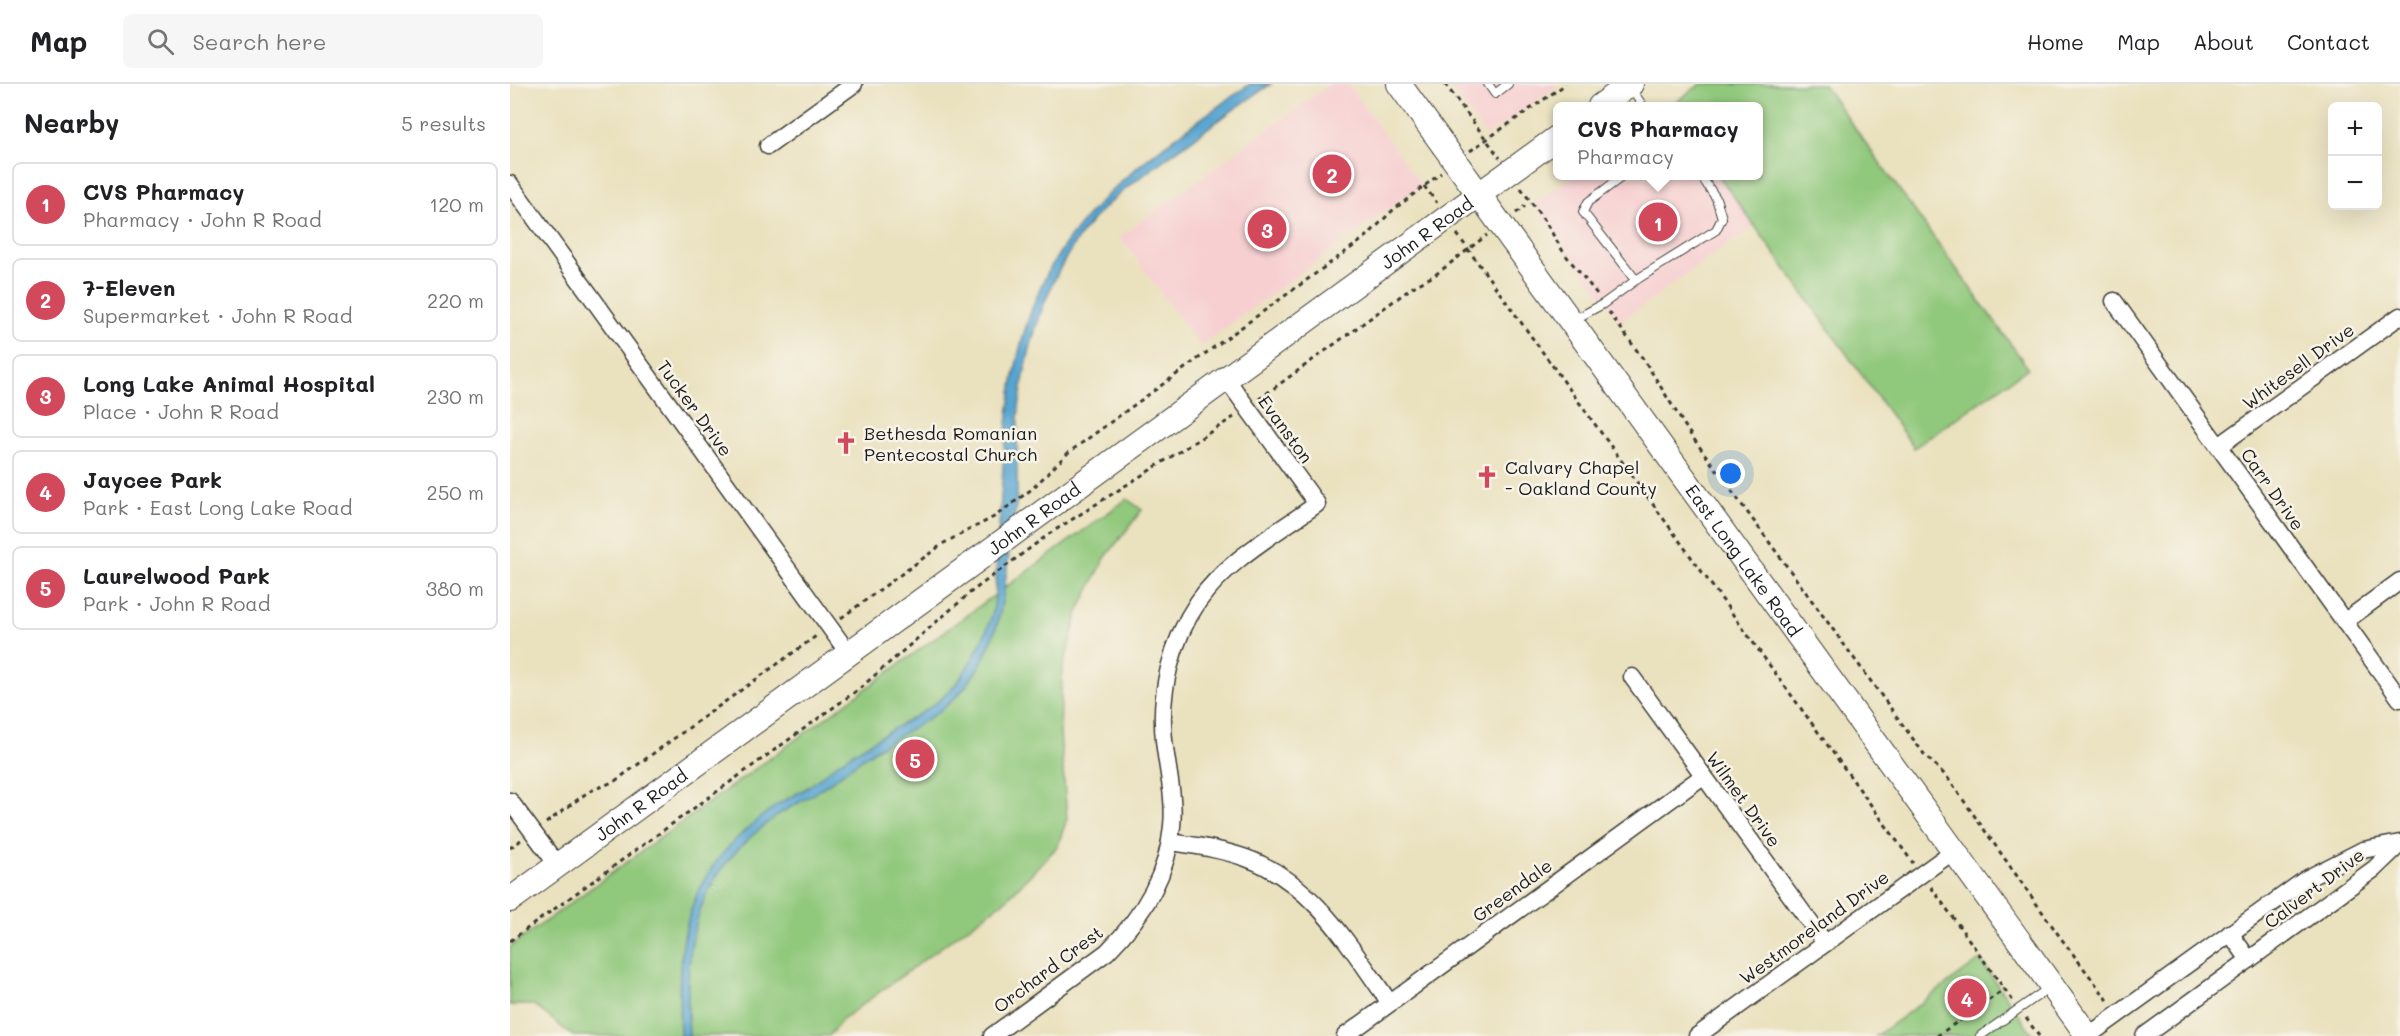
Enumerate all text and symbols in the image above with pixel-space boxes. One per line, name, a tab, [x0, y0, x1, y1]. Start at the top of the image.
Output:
search box	[123, 14, 543, 68]
text: Map	[30, 23, 87, 59]
icon: search	[144, 25, 177, 58]
text: Search here	[192, 27, 326, 56]
text: Home	[2027, 28, 2084, 55]
text: Map	[2117, 28, 2160, 55]
text: About	[2193, 28, 2254, 55]
text: Contact	[2287, 28, 2370, 55]
popup	[1553, 102, 1763, 180]
map controls	[2328, 102, 2382, 210]
button: +	[2328, 102, 2382, 156]
text: Nearby	[24, 106, 119, 140]
text: 5 results	[401, 110, 486, 136]
text: CVS Pharmacy	[1577, 114, 1739, 143]
text: Pharmacy	[1577, 143, 1674, 169]
pin: 2	[1312, 152, 1352, 196]
button: −	[2328, 156, 2382, 210]
text: CVS Pharmacy	[83, 177, 244, 206]
text: 1	[41, 191, 50, 217]
text: 120 m	[429, 191, 484, 217]
street label: John R Road	[1376, 191, 1478, 274]
pin: 1	[1638, 200, 1678, 244]
text: Pharmacy · John R Road	[83, 206, 322, 232]
pin: 3	[1248, 206, 1287, 252]
text: 7-Eleven	[83, 273, 175, 302]
text: 2	[40, 287, 51, 313]
text: 220 m	[427, 287, 484, 313]
text: Supermarket · John R Road	[83, 302, 352, 328]
street label: Whitesell Drive	[2237, 317, 2359, 415]
street label: Tucker Drive	[652, 355, 738, 461]
text: Long Lake Animal Hospital	[83, 369, 375, 398]
text: 3	[40, 383, 52, 409]
text: 230 m	[426, 383, 484, 409]
street label: Evanston	[1253, 390, 1319, 468]
text: Place · John R Road	[83, 398, 279, 424]
place label: Bethesda Romanian Pentecostal Church	[864, 421, 1037, 466]
church icon: Bethesda Romanian Pentecostal Church	[833, 430, 859, 456]
street label: Carr Drive	[2236, 443, 2310, 535]
place label: Calvary Chapel - Oakland County	[1505, 455, 1657, 500]
your location	[1716, 459, 1745, 488]
church icon: Calvary Chapel - Oakland County	[1474, 464, 1500, 490]
text: Jaycee Park	[83, 465, 222, 494]
street label: John R Road	[983, 477, 1085, 560]
text: 4	[39, 479, 52, 505]
text: 250 m	[427, 479, 484, 505]
street label: East Long Lake Road	[1681, 479, 1807, 641]
text: Park · East Long Lake Road	[83, 494, 352, 520]
text: Laurelwood Park	[83, 561, 270, 590]
text: 5	[40, 575, 51, 601]
text: 380 m	[426, 575, 484, 601]
text: Park · John R Road	[83, 590, 271, 616]
pin: 5	[896, 736, 934, 782]
street label: Wilmet Drive	[1701, 746, 1787, 852]
street label: John R Road	[590, 763, 692, 846]
street label: Calvert Drive	[2259, 842, 2369, 934]
street label: Greendale	[1467, 853, 1557, 927]
street label: Westmoreland Drive	[1734, 865, 1894, 989]
street label: Orchard Crest	[988, 920, 1108, 1018]
pin: 4	[1948, 976, 1986, 1020]

